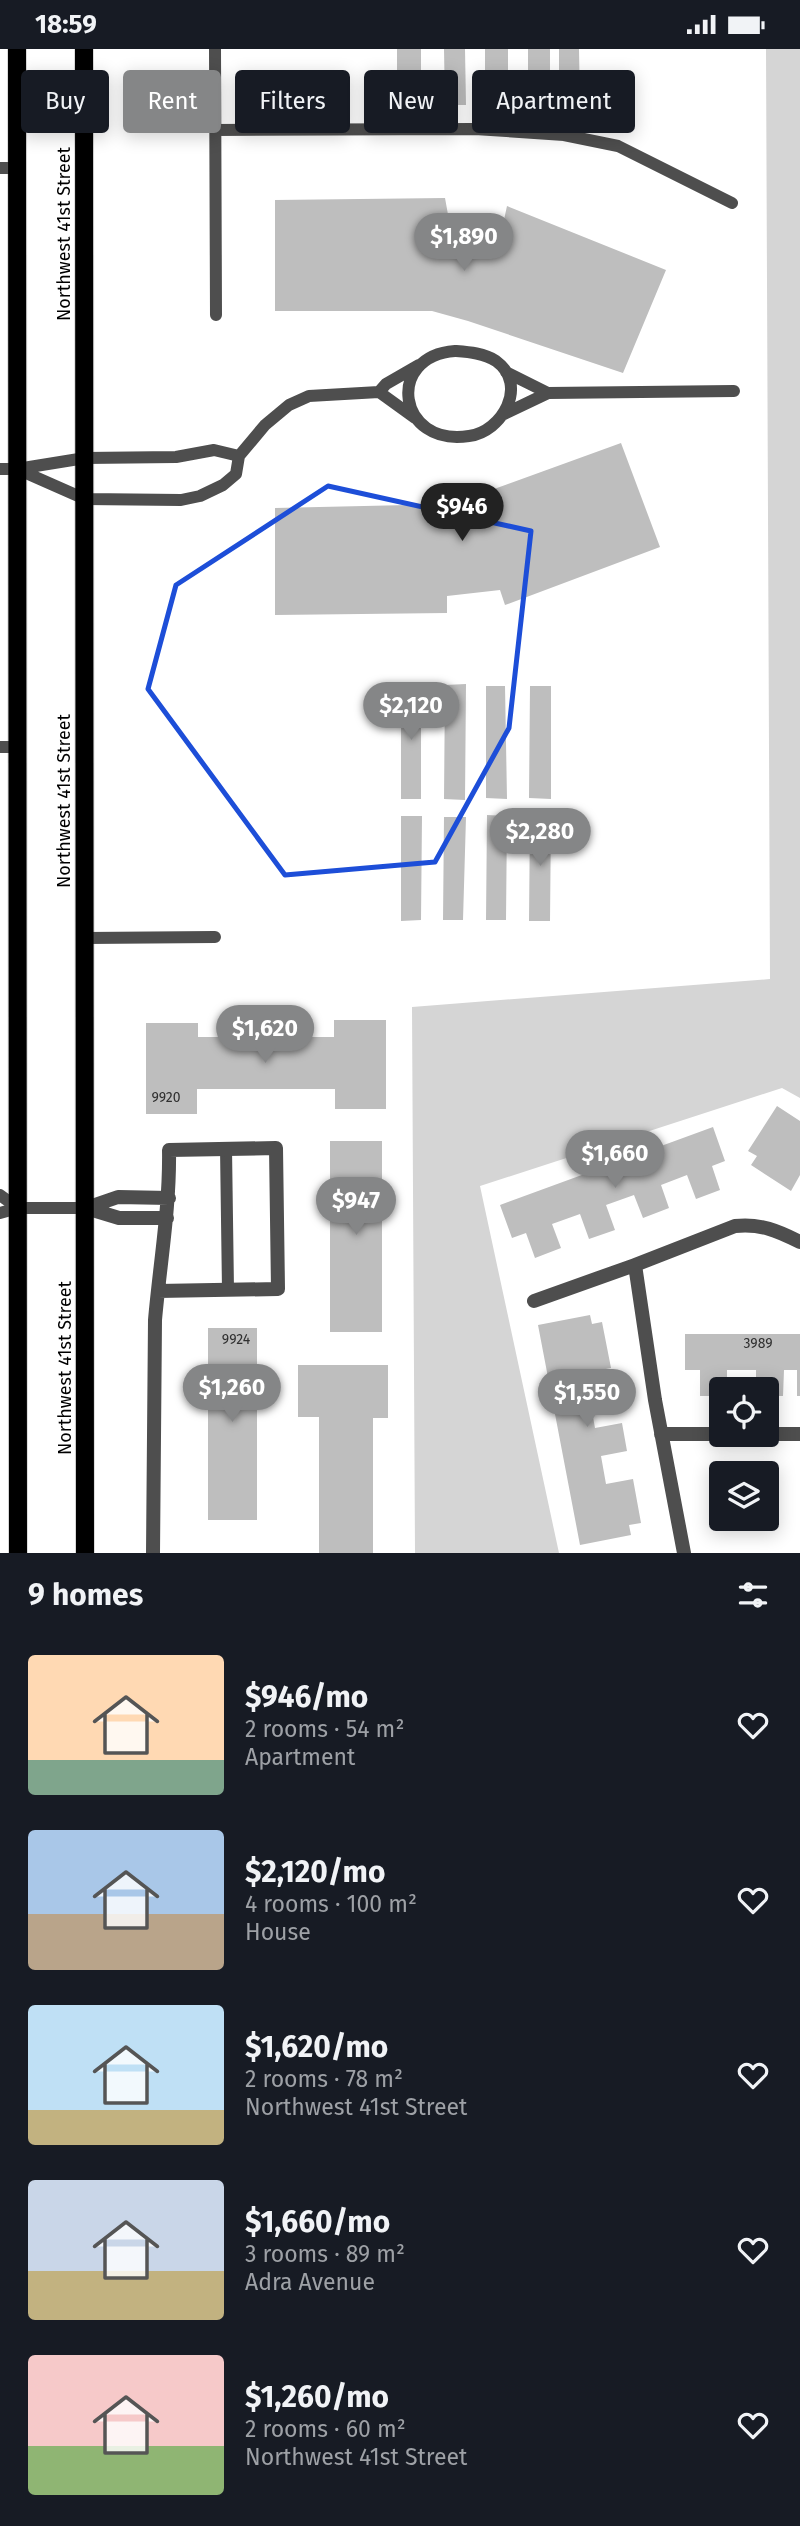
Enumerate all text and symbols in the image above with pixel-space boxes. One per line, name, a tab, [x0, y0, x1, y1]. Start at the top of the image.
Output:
text: 18:59	[35, 9, 97, 40]
chip: Buy	[21, 70, 109, 133]
chip: Rent	[123, 70, 221, 133]
chip: Filters	[235, 70, 350, 133]
chip: New	[364, 70, 458, 133]
chip: Apartment	[472, 70, 635, 133]
street label: Northwest 41st Street	[53, 146, 75, 321]
pin: $1,890	[407, 213, 521, 273]
text: $1,890	[430, 222, 498, 250]
pin: $946	[421, 483, 503, 543]
text: $946	[437, 492, 487, 520]
pin: $2,120	[354, 683, 468, 742]
text: $2,120	[379, 691, 443, 719]
street label: Northwest 41st Street	[53, 713, 75, 888]
pin: $2,280	[483, 809, 597, 868]
text: $2,280	[506, 817, 574, 845]
pin: $1,620	[208, 1005, 322, 1065]
text: $1,620	[232, 1014, 298, 1042]
house number: 9920	[151, 1089, 181, 1106]
pin: $1,660	[558, 1131, 672, 1190]
text: $1,660	[581, 1139, 649, 1167]
pin: $947	[315, 1177, 397, 1237]
text: $947	[332, 1186, 380, 1214]
street label: Northwest 41st Street	[54, 1280, 76, 1455]
house number: 9924	[222, 1331, 251, 1348]
house number: 3989	[744, 1335, 773, 1352]
pin: $1,260	[175, 1365, 289, 1424]
pin: $1,550	[530, 1369, 644, 1429]
text: $1,260	[199, 1373, 265, 1401]
map controls	[709, 1377, 779, 1531]
button: locate	[709, 1377, 779, 1447]
text: $1,550	[554, 1378, 620, 1406]
button: layers	[709, 1461, 779, 1531]
icon: filters	[734, 1576, 772, 1614]
text: 9 homes	[28, 1577, 143, 1613]
text: $946/mo	[245, 1679, 368, 1715]
icon: home	[84, 1683, 168, 1767]
icon: heart	[734, 1706, 772, 1744]
text: 2 rooms · 54 m²	[245, 1715, 404, 1743]
text: Apartment	[245, 1743, 355, 1771]
text: $2,120/mo	[245, 1854, 385, 1890]
icon: home	[84, 1858, 168, 1942]
icon: heart	[734, 1881, 772, 1919]
text: 4 rooms · 100 m²	[245, 1890, 417, 1918]
text: House	[245, 1918, 311, 1946]
text: $1,620/mo	[245, 2029, 388, 2065]
icon: home	[84, 2033, 168, 2117]
icon: heart	[734, 2056, 772, 2094]
text: 2 rooms · 78 m²	[245, 2065, 403, 2093]
text: Northwest 41st Street	[245, 2093, 467, 2121]
text: $1,660/mo	[245, 2204, 390, 2240]
icon: home	[84, 2208, 168, 2292]
icon: heart	[734, 2231, 772, 2269]
text: 3 rooms · 89 m²	[245, 2240, 405, 2268]
text: Adra Avenue	[245, 2268, 375, 2296]
text: $1,260/mo	[245, 2379, 389, 2415]
icon: home	[84, 2383, 168, 2467]
icon: heart	[734, 2406, 772, 2444]
text: 2 rooms · 60 m²	[245, 2415, 406, 2443]
text: Northwest 41st Street	[245, 2443, 467, 2471]

